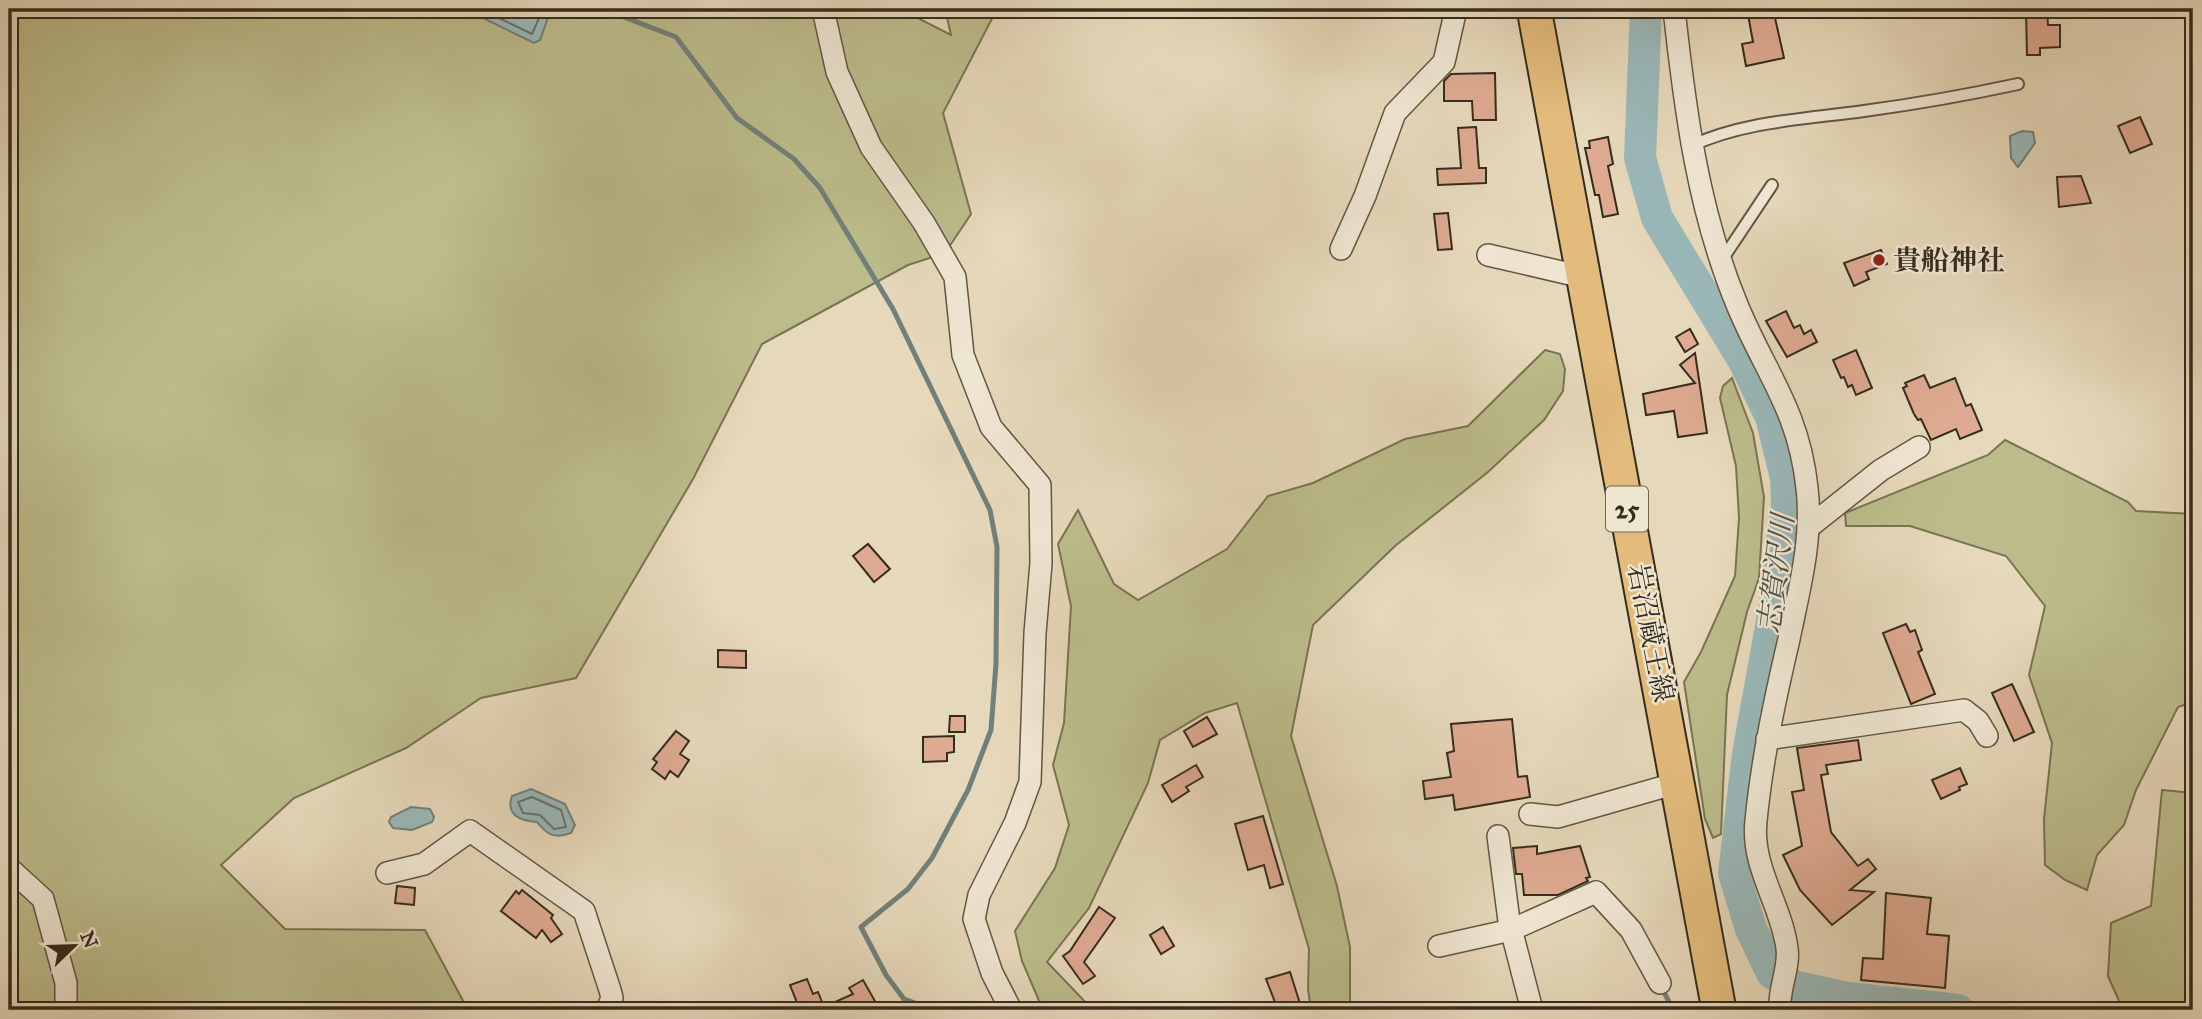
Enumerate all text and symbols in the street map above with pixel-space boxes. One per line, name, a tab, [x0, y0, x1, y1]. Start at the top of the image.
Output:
place label: 貴船神社	[1893, 243, 2005, 278]
marker: 貴船神社	[1871, 252, 1887, 268]
road number: 25	[1606, 486, 1648, 531]
water label: 志賀沢川	[1751, 509, 1802, 636]
street label: 岩沼蔵王線	[1620, 561, 1682, 705]
north arrow	[38, 911, 108, 981]
text: N	[75, 928, 103, 951]

